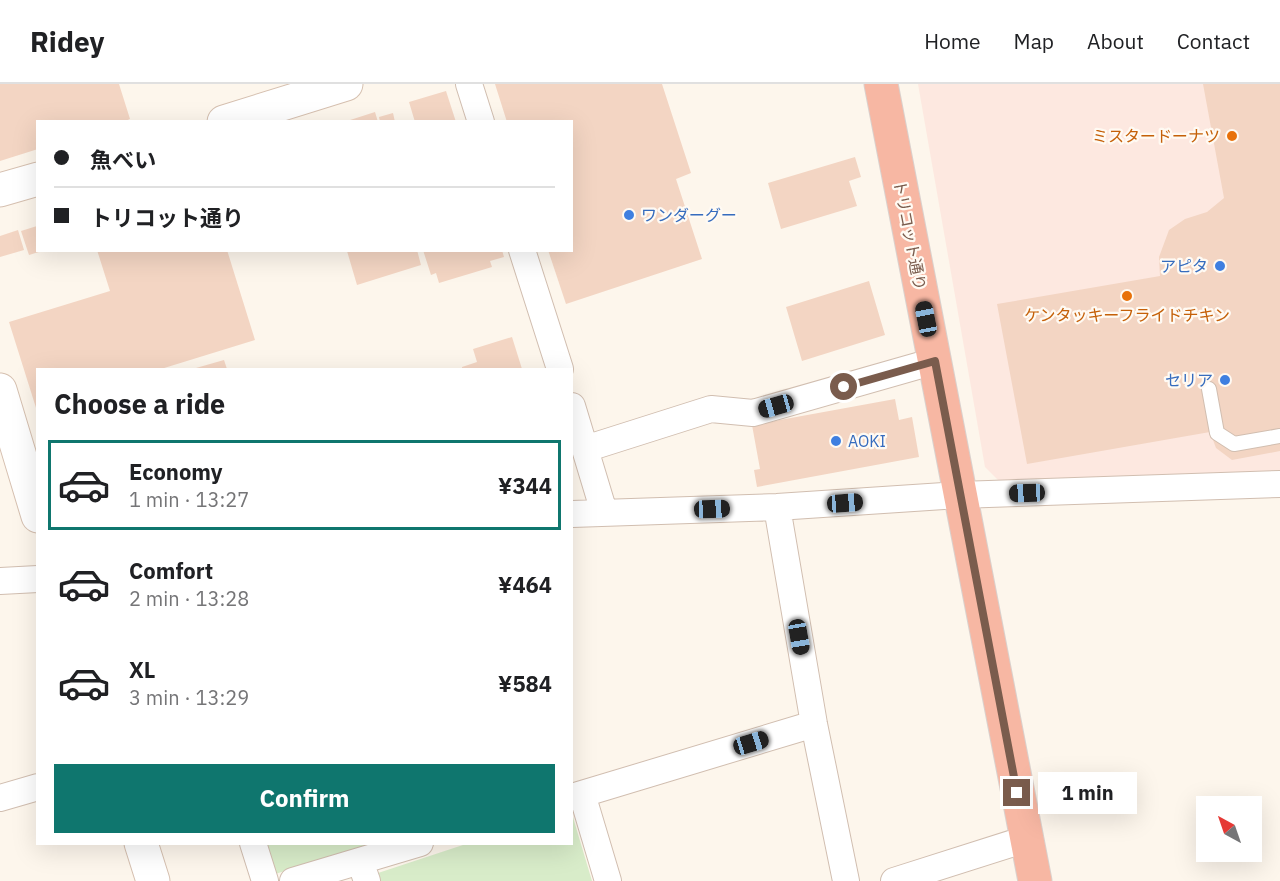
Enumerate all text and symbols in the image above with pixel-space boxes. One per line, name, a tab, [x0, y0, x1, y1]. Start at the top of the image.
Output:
text: Ridey	[30, 23, 104, 60]
text: Home	[924, 27, 981, 55]
text: Map	[1014, 27, 1054, 55]
text: About	[1087, 27, 1144, 55]
text: Contact	[1177, 27, 1250, 55]
place label: ミスタードーナツ	[1092, 126, 1220, 146]
marker: ミスタードーナツ	[1225, 129, 1239, 143]
text: 魚べい	[90, 145, 156, 174]
street label: トリコット通り	[889, 178, 931, 292]
text: トリコット通り	[90, 203, 244, 232]
place label: ワンダーグー	[641, 205, 737, 225]
marker: ワンダーグー	[622, 208, 636, 222]
place label: アピタ	[1160, 256, 1208, 276]
marker: アピタ	[1213, 259, 1227, 273]
marker: ケンタッキーフライドチキン	[1120, 289, 1134, 303]
car	[914, 300, 938, 338]
place label: ケンタッキーフライドチキン	[1024, 305, 1230, 325]
place label: セリア	[1165, 370, 1213, 390]
route start	[830, 373, 857, 400]
marker: セリア	[1218, 373, 1232, 387]
text: Choose a ride	[54, 386, 225, 421]
car	[756, 392, 796, 420]
place label: AOKI	[848, 431, 886, 451]
marker: AOKI	[829, 434, 843, 448]
text: Economy	[129, 457, 223, 486]
icon: car	[57, 458, 111, 512]
text: ¥344	[498, 471, 552, 500]
car	[1009, 483, 1045, 503]
text: 1 min · 13:27	[129, 486, 249, 513]
car	[826, 493, 864, 513]
car	[694, 499, 730, 519]
text: Comfort	[129, 556, 213, 585]
icon: car	[57, 557, 111, 611]
text: ¥464	[498, 570, 552, 599]
text: 2 min · 13:28	[129, 585, 249, 612]
car	[787, 618, 811, 656]
text: XL	[129, 655, 155, 684]
icon: car	[57, 656, 111, 710]
text: ¥584	[498, 669, 552, 698]
text: 3 min · 13:29	[129, 684, 249, 711]
car	[731, 729, 771, 757]
button: Confirm	[54, 764, 555, 833]
callout: 1 min	[1038, 772, 1137, 814]
route end	[1003, 779, 1030, 806]
text: 1 min	[1061, 779, 1114, 806]
north arrow	[1196, 796, 1262, 862]
map controls	[1196, 796, 1262, 862]

